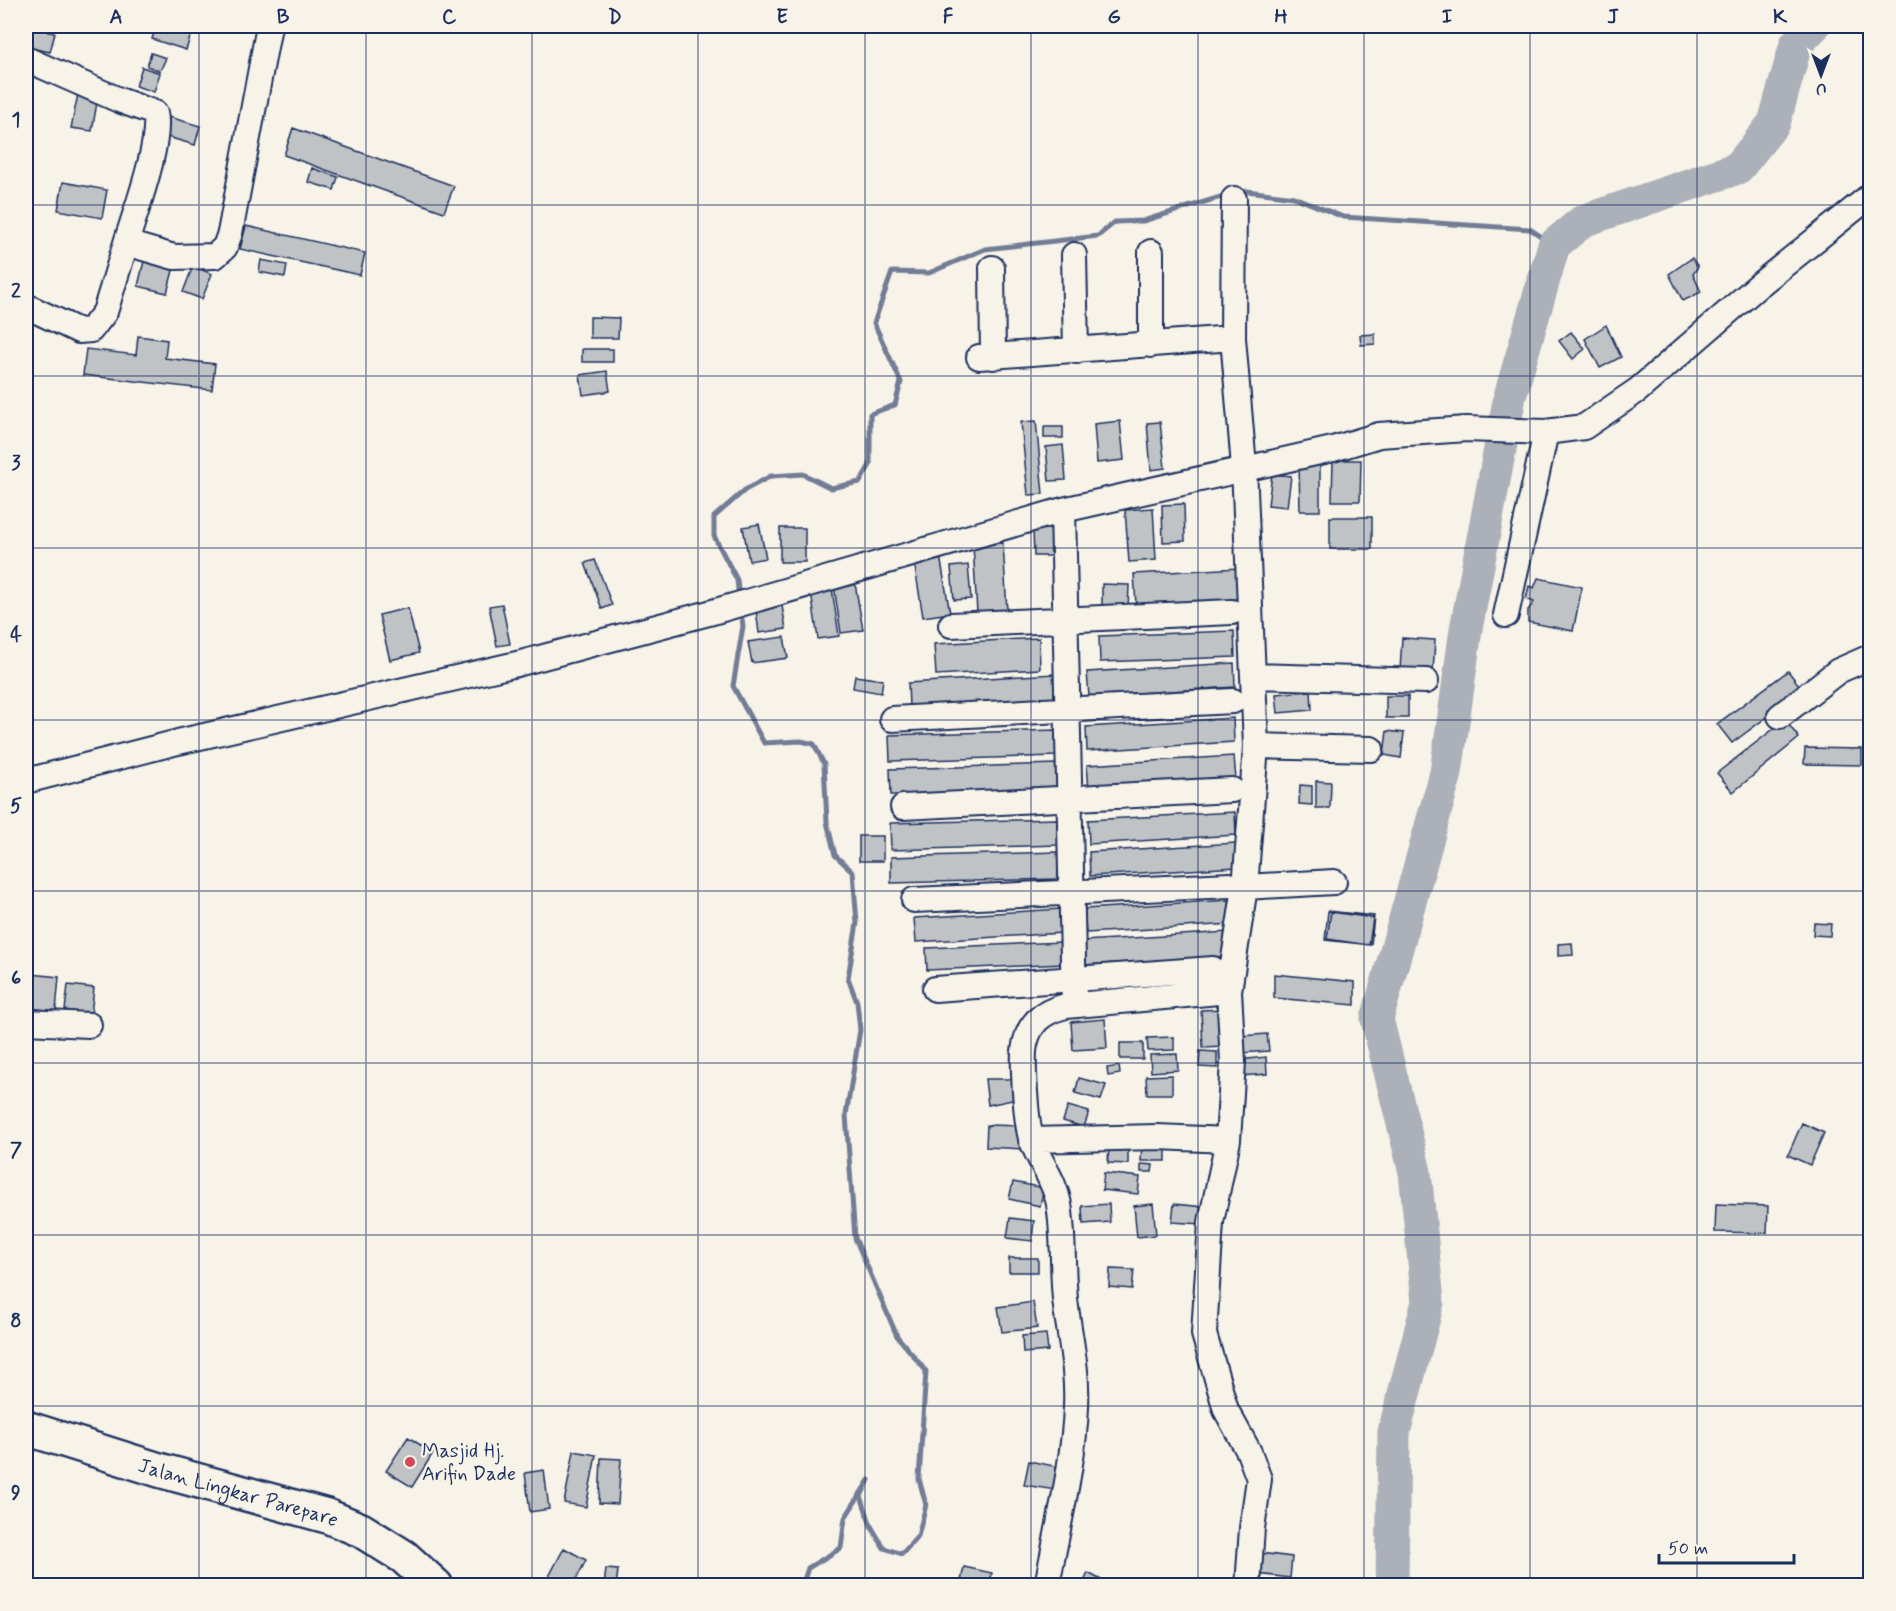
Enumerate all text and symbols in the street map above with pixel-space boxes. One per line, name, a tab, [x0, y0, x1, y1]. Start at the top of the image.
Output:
text: A	[109, 4, 123, 31]
text: B	[277, 4, 290, 31]
text: C	[442, 4, 457, 31]
text: D	[608, 4, 622, 31]
text: E	[776, 4, 788, 31]
text: F	[943, 4, 954, 31]
text: G	[1107, 4, 1121, 31]
text: H	[1274, 4, 1288, 31]
text: I	[1442, 4, 1452, 31]
text: J	[1607, 4, 1619, 31]
text: K	[1773, 4, 1788, 31]
north arrow	[1791, 45, 1851, 105]
text: U	[1816, 78, 1826, 99]
text: 1	[12, 107, 20, 134]
text: 2	[11, 278, 21, 305]
text: 3	[11, 450, 21, 477]
text: 4	[10, 622, 22, 649]
text: 5	[10, 793, 22, 820]
text: 6	[11, 965, 21, 992]
text: 7	[10, 1137, 22, 1164]
text: 8	[10, 1308, 22, 1335]
place label: Masjid Hj. Arifin Dade	[422, 1438, 516, 1488]
street label: Jalan Lingkar Parepare	[135, 1452, 342, 1534]
marker: Masjid Hj. Arifin Dade	[403, 1455, 417, 1469]
text: 9	[11, 1480, 21, 1507]
scale bar	[1659, 1527, 1794, 1565]
text: 50 m	[1668, 1537, 1708, 1561]

